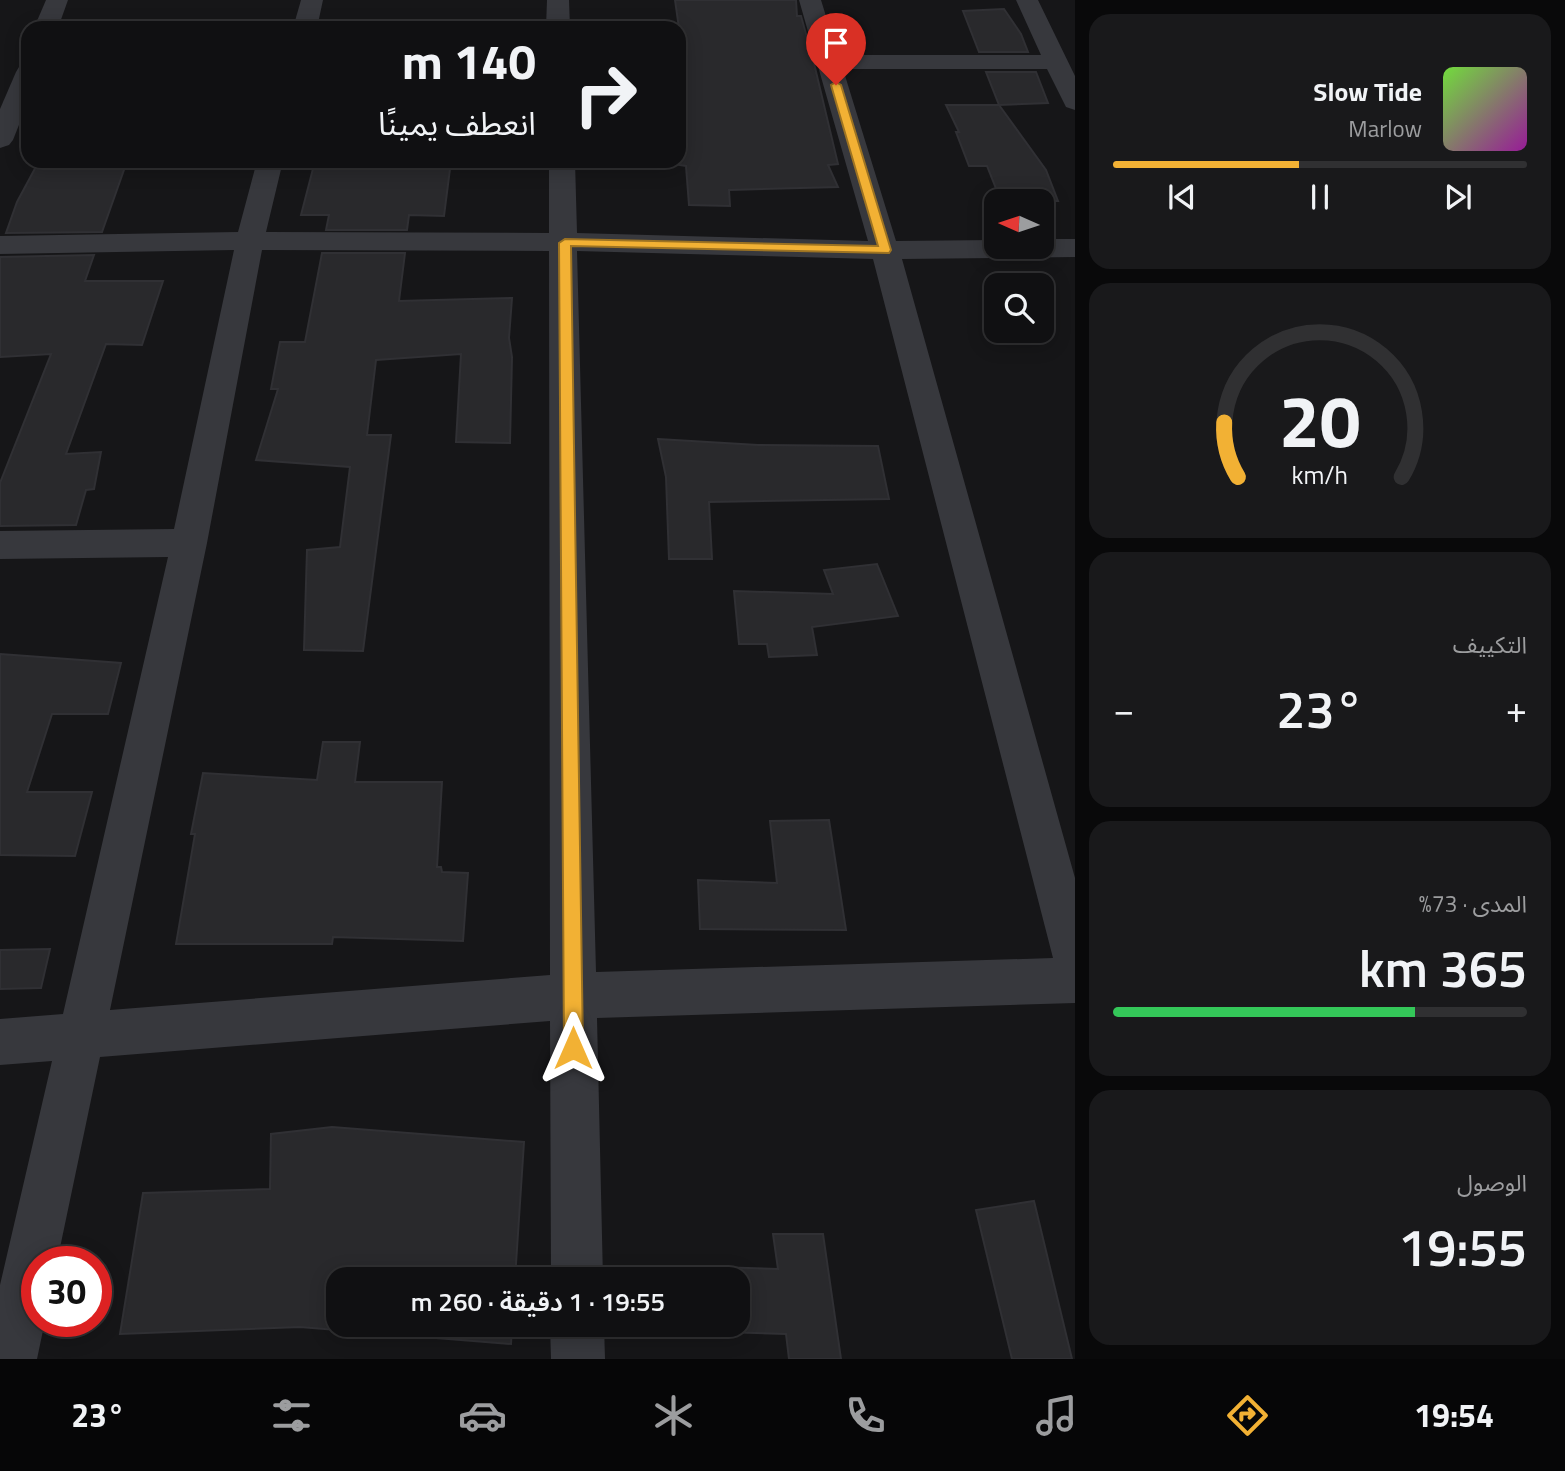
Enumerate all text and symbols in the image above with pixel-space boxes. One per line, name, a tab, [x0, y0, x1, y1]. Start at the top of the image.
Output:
pin	[806, 13, 866, 85]
text: 140 m	[402, 23, 536, 98]
icon: arrive	[817, 24, 855, 62]
icon: right	[560, 49, 651, 140]
text: Slow Tide	[1313, 72, 1422, 111]
text: انعطف يمينًا	[378, 99, 536, 147]
text: Marlow	[1348, 111, 1422, 146]
icon: previous	[1163, 178, 1201, 216]
icon: pause	[1301, 178, 1339, 216]
icon: next	[1439, 178, 1477, 216]
north arrow	[984, 189, 1054, 259]
map controls	[984, 189, 1054, 343]
button: search	[984, 273, 1054, 343]
text: 20	[1279, 365, 1361, 475]
text: km/h	[1292, 455, 1348, 493]
text: التكييف	[1453, 627, 1527, 662]
text: 23°	[1276, 669, 1364, 748]
text: −	[1113, 680, 1134, 738]
text: +	[1506, 680, 1527, 738]
text: المدى · 73%	[1419, 886, 1527, 921]
text: 365 km	[1359, 928, 1527, 1007]
position arrow	[536, 1011, 610, 1085]
text: الوصول	[1457, 1165, 1527, 1200]
text: 19:55	[1398, 1207, 1527, 1286]
speed limit sign: 30	[21, 1246, 112, 1337]
text: 19:55 · 1 دقيقة · 260 m	[411, 1282, 665, 1321]
text: 23°	[71, 1391, 125, 1439]
icon: filters	[267, 1391, 316, 1440]
icon: car	[458, 1391, 507, 1440]
icon: climate	[649, 1391, 698, 1440]
icon: phone	[841, 1391, 890, 1440]
icon: music	[1032, 1391, 1081, 1440]
icon: directions	[1223, 1391, 1272, 1440]
text: 19:54	[1414, 1391, 1494, 1439]

